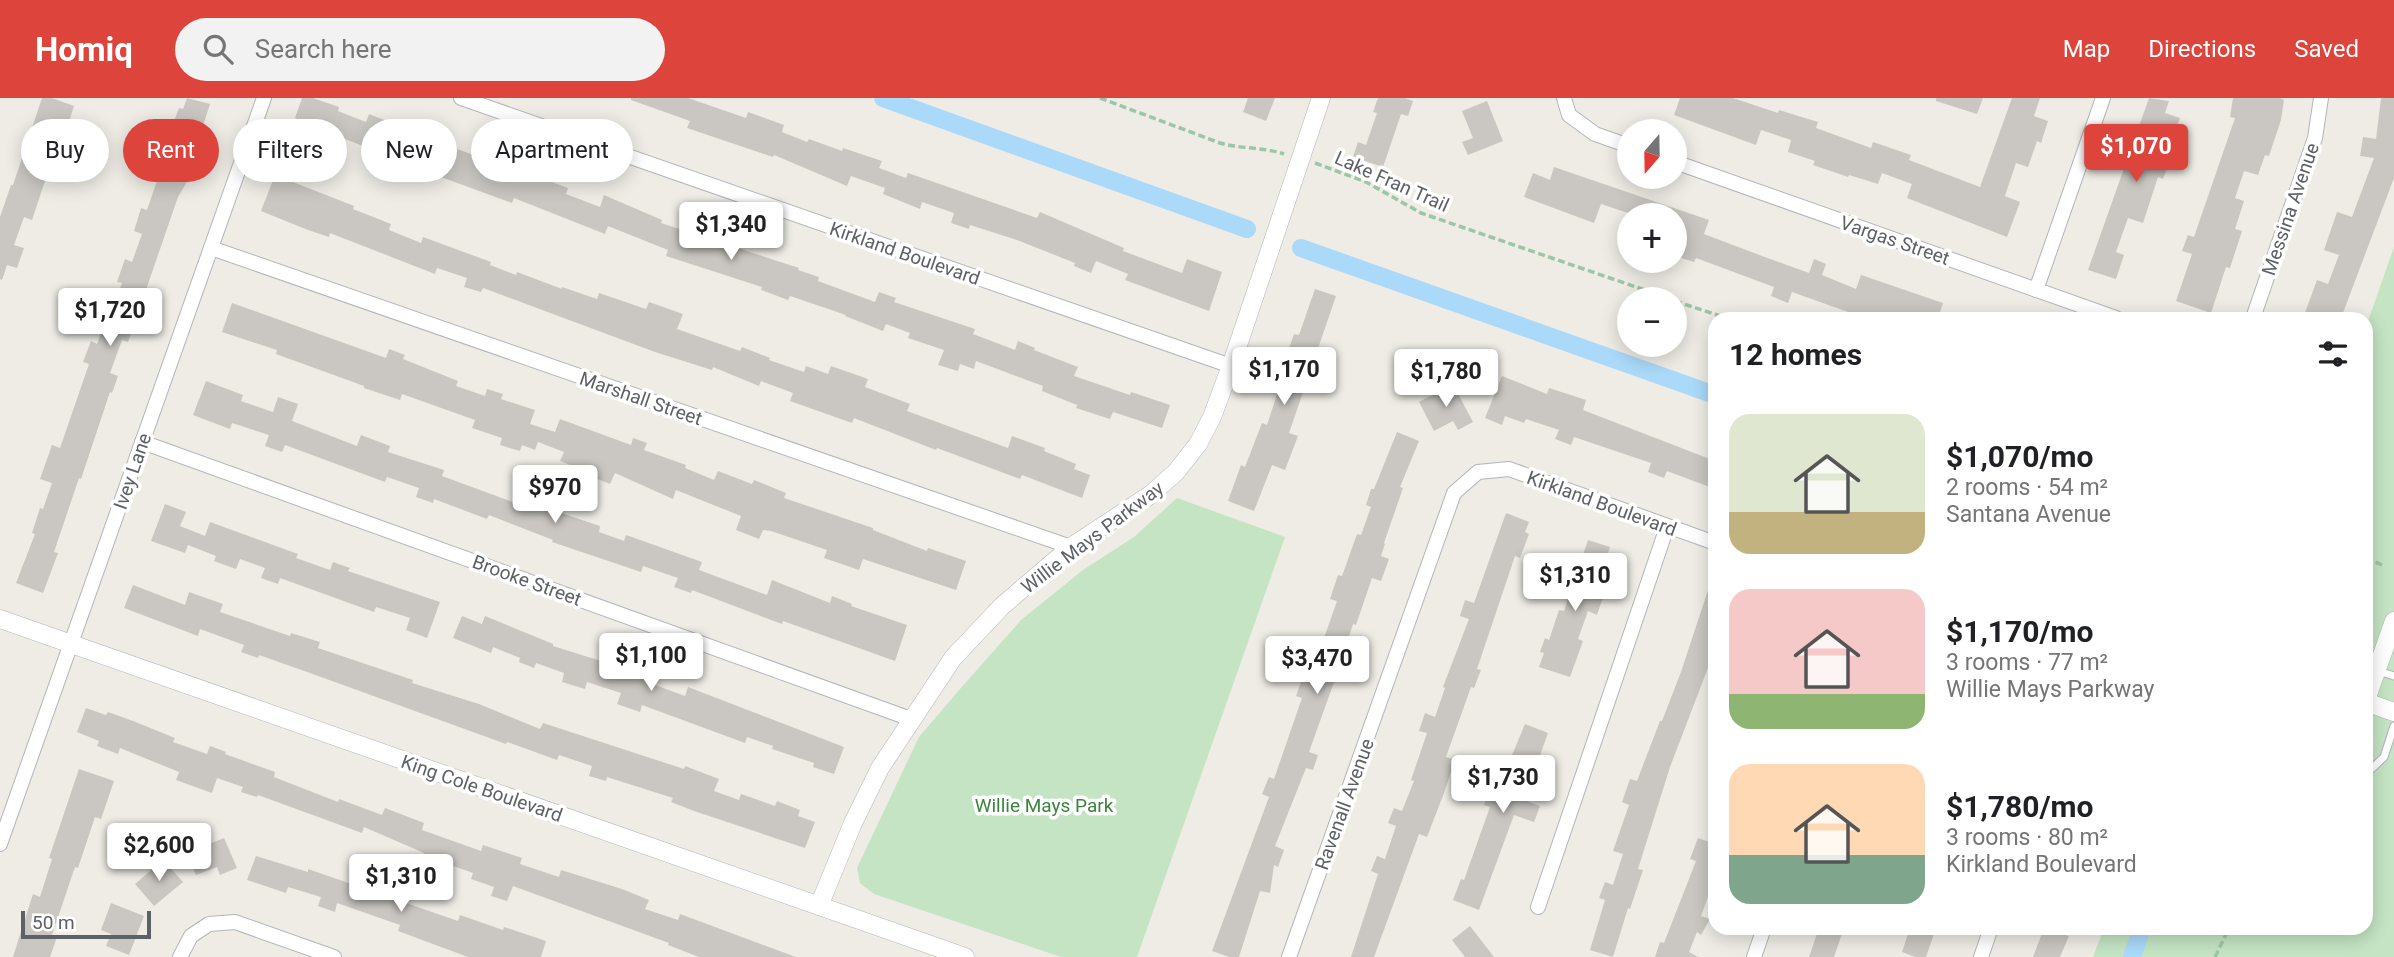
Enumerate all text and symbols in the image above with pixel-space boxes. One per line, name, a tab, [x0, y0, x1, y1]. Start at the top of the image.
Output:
search box	[175, 18, 665, 81]
text: Homiq	[35, 30, 133, 69]
icon: search	[199, 30, 237, 68]
text: Search here	[255, 34, 392, 64]
text: Map	[2063, 35, 2110, 63]
text: Directions	[2148, 35, 2256, 63]
text: Saved	[2294, 35, 2359, 63]
chip: Buy	[21, 119, 109, 182]
chip: Rent	[123, 119, 219, 182]
chip: Filters	[233, 119, 347, 182]
chip: New	[361, 119, 457, 182]
chip: Apartment	[471, 119, 633, 182]
north arrow	[1617, 119, 1687, 189]
map controls	[1617, 119, 1687, 357]
pin: $1,070	[2079, 125, 2193, 184]
text: $1,070	[2100, 133, 2172, 160]
street label: Messina Avenue	[2257, 140, 2324, 278]
street label: Lake Fran Trail	[1331, 146, 1452, 217]
pin: $1,340	[674, 202, 788, 262]
button: +	[1617, 203, 1687, 273]
text: $1,340	[695, 211, 767, 238]
street label: Vargas Street	[1837, 211, 1952, 270]
street label: Kirkland Boulevard	[827, 217, 983, 290]
button: −	[1617, 287, 1687, 357]
pin: $1,720	[53, 288, 167, 348]
text: $1,720	[74, 297, 146, 324]
icon: filters	[2314, 335, 2352, 373]
text: 12 homes	[1729, 337, 1862, 372]
pin: $1,170	[1227, 348, 1341, 407]
pin: $1,780	[1389, 350, 1503, 409]
text: $1,170	[1248, 356, 1320, 383]
text: $1,780	[1410, 358, 1482, 385]
street label: Marshall Street	[577, 367, 705, 430]
street label: Ivey Lane	[109, 430, 156, 512]
text: $1,070/mo	[1946, 439, 2094, 474]
icon: home	[1785, 442, 1869, 526]
pin: $970	[514, 466, 596, 525]
street label: Kirkland Boulevard	[1524, 466, 1680, 541]
text: $970	[529, 474, 581, 501]
text: 2 rooms · 54 m²	[1946, 474, 2108, 501]
street label: Willie Mays Parkway	[1017, 476, 1168, 598]
text: Santana Avenue	[1946, 501, 2111, 528]
street label: Brooke Street	[469, 550, 584, 611]
pin: $1,310	[1518, 554, 1632, 613]
text: $1,310	[1539, 562, 1611, 589]
text: $1,170/mo	[1946, 614, 2094, 649]
icon: home	[1785, 617, 1869, 701]
pin: $1,100	[594, 634, 708, 693]
pin: $3,470	[1260, 636, 1374, 696]
text: $1,100	[615, 642, 687, 669]
text: $3,470	[1281, 645, 1353, 672]
text: 3 rooms · 77 m²	[1946, 649, 2108, 676]
text: Willie Mays Parkway	[1946, 676, 2154, 703]
street label: Ravenall Avenue	[1310, 735, 1379, 873]
street label: King Cole Boulevard	[398, 750, 566, 827]
pin: $1,730	[1446, 756, 1560, 815]
text: $1,730	[1467, 764, 1539, 791]
text: $1,780/mo	[1946, 789, 2094, 824]
icon: home	[1785, 792, 1869, 876]
park label: Willie Mays Park	[975, 794, 1114, 817]
pin: $2,600	[102, 824, 216, 883]
text: 3 rooms · 80 m²	[1946, 824, 2108, 851]
text: $2,600	[123, 832, 195, 859]
text: Kirkland Boulevard	[1946, 851, 2137, 878]
pin: $1,310	[344, 854, 458, 914]
text: $1,310	[365, 863, 437, 890]
scale bar	[21, 908, 150, 940]
text: 50 m	[32, 911, 75, 934]

